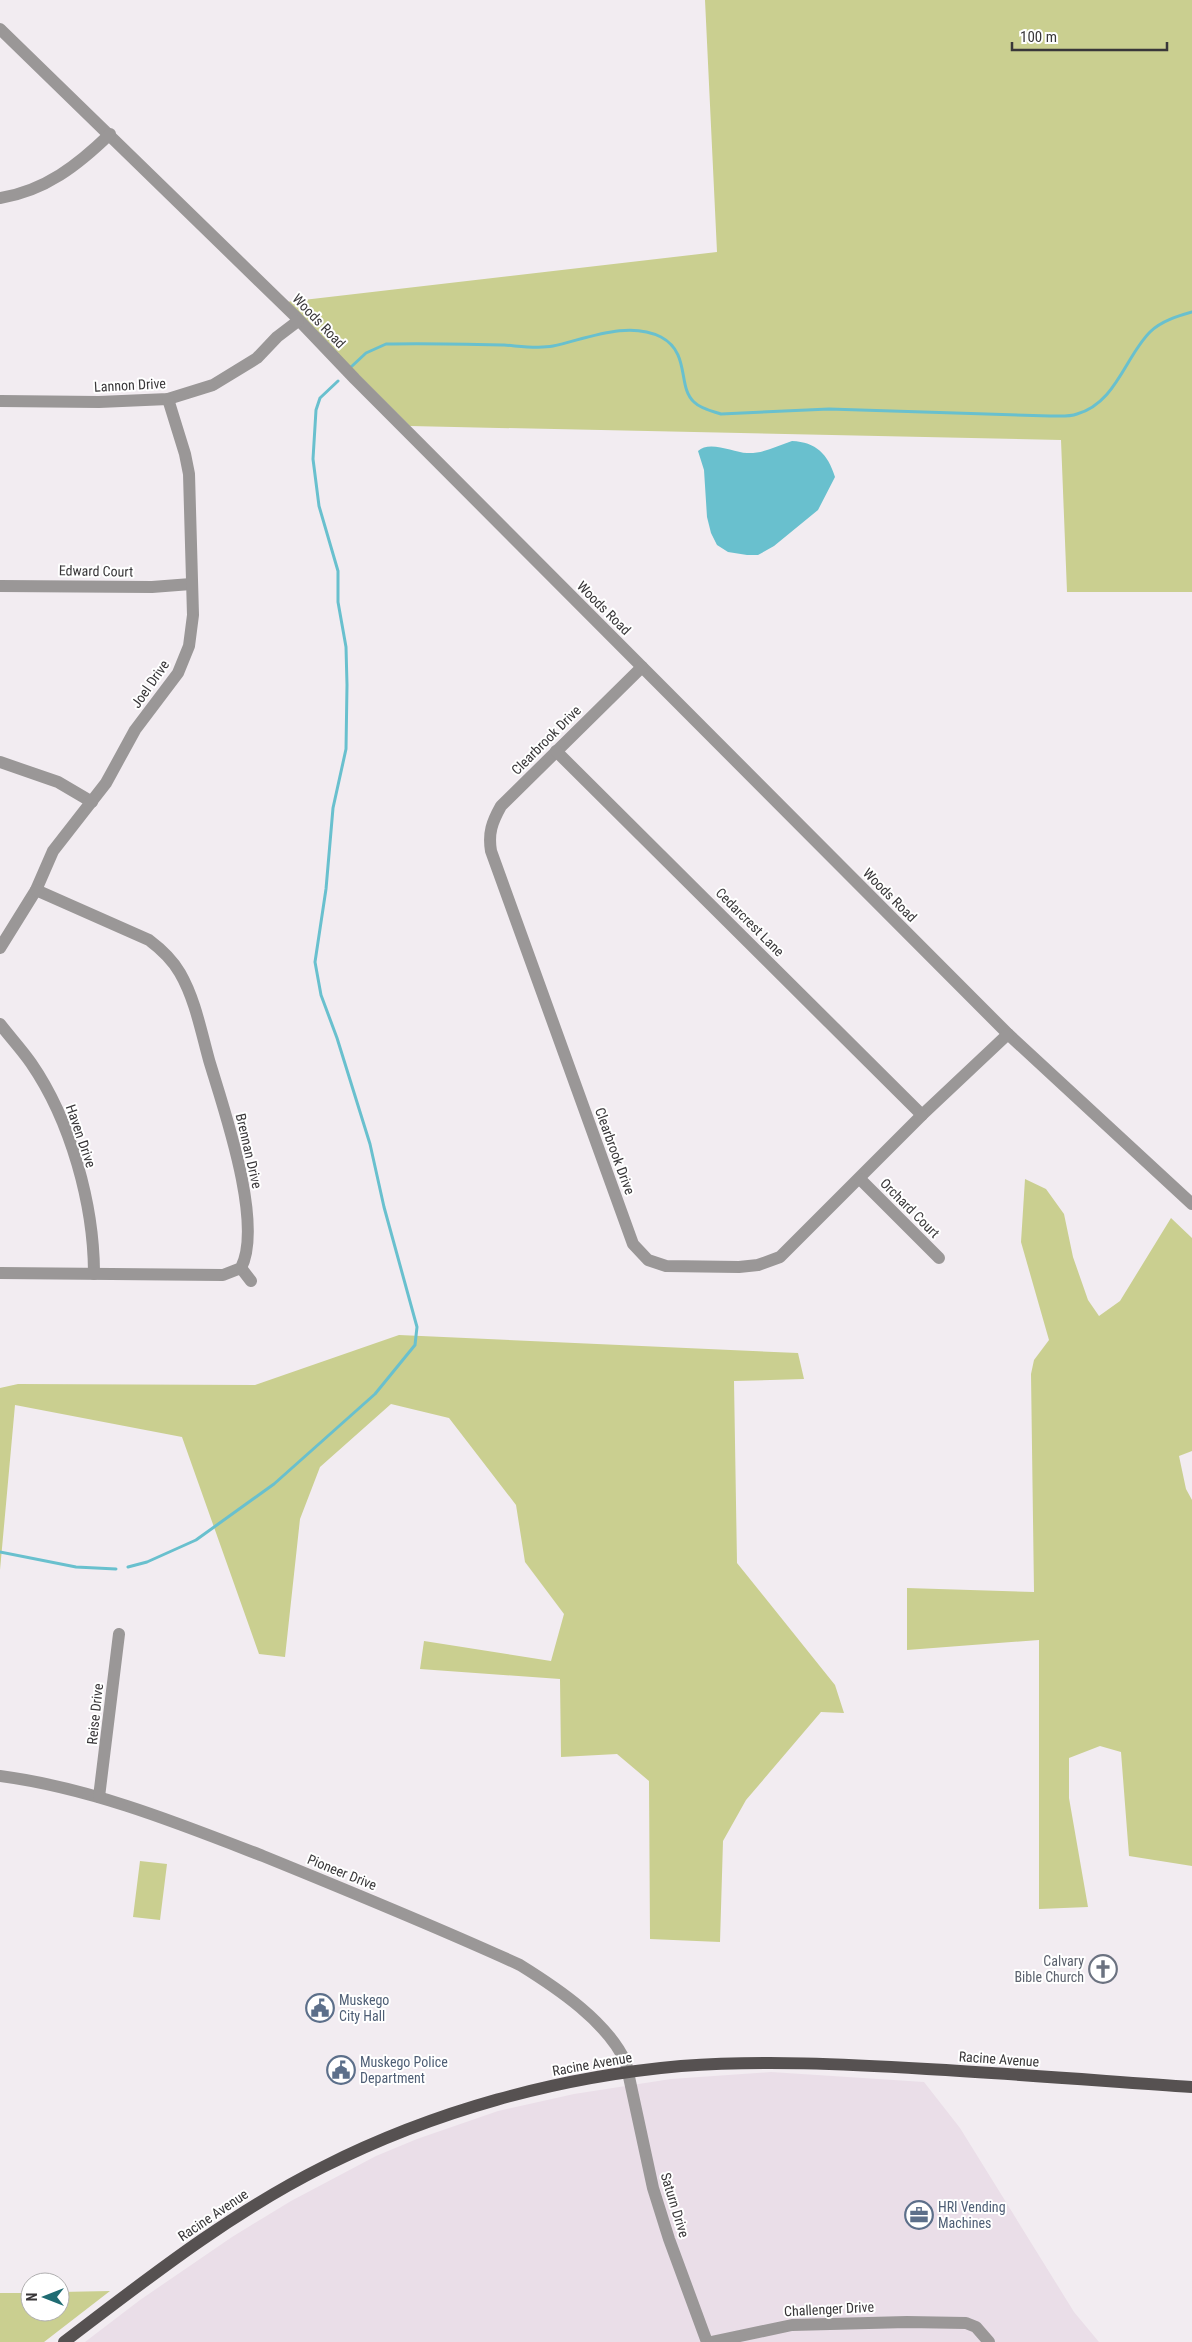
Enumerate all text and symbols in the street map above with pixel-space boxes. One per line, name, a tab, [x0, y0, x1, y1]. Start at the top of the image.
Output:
scale bar	[1012, 20, 1167, 52]
text: 100 m	[1020, 28, 1057, 46]
street label: Woods Road	[289, 291, 349, 351]
street label: Lannon Drive	[94, 375, 167, 395]
street label: Edward Court	[59, 562, 133, 580]
street label: Woods Road	[574, 578, 634, 638]
street label: Joel Drive	[128, 657, 172, 711]
street label: Clearbrook Drive	[508, 702, 584, 778]
street label: Woods Road	[860, 865, 920, 925]
street label: Cedarcrest Lane	[713, 885, 788, 960]
street label: Haven Drive	[63, 1102, 99, 1170]
street label: Clearbrook Drive	[592, 1105, 638, 1197]
street label: Brennan Drive	[233, 1112, 266, 1191]
street label: Orchard Court	[877, 1175, 943, 1241]
street label: Reise Drive	[84, 1682, 106, 1745]
street label: Pioneer Drive	[305, 1851, 379, 1893]
place label: Calvary Bible Church	[1014, 1953, 1084, 1985]
church icon: Calvary Bible Church	[1088, 1954, 1118, 1984]
place label: Muskego City Hall	[339, 1992, 389, 2024]
public building icon: Muskego City Hall	[305, 1993, 335, 2023]
street label: Racine Avenue	[958, 2048, 1040, 2070]
street label: Racine Avenue	[551, 2049, 634, 2079]
place label: Muskego Police Department	[360, 2054, 448, 2086]
public building icon: Muskego Police Department	[326, 2055, 356, 2085]
street label: Saturn Drive	[658, 2171, 693, 2240]
street label: Racine Avenue	[175, 2186, 251, 2244]
place label: HRI Vending Machines	[938, 2199, 1006, 2231]
office icon: HRI Vending Machines	[904, 2200, 934, 2230]
north arrow	[20, 2272, 70, 2322]
text: N	[24, 2293, 40, 2301]
street label: Challenger Drive	[784, 2299, 875, 2319]

